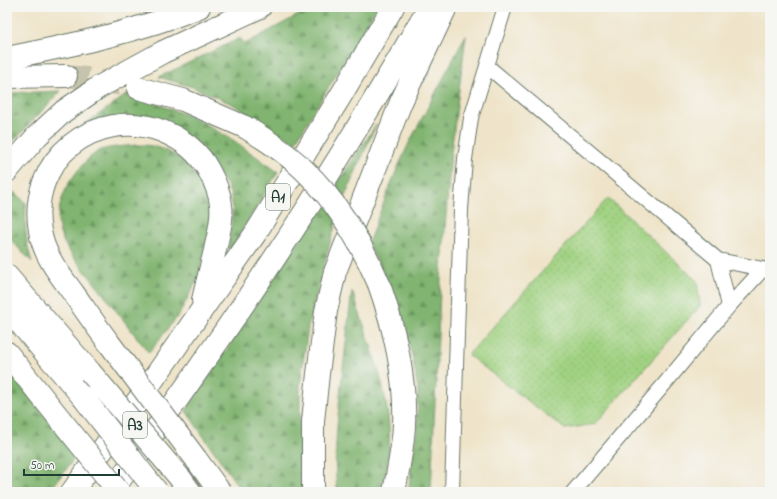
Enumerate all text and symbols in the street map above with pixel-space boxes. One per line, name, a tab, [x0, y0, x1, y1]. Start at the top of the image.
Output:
road number: A1	[266, 184, 290, 210]
road number: A3	[123, 412, 147, 438]
scale bar	[24, 451, 119, 477]
text: 50 m	[30, 457, 54, 475]

